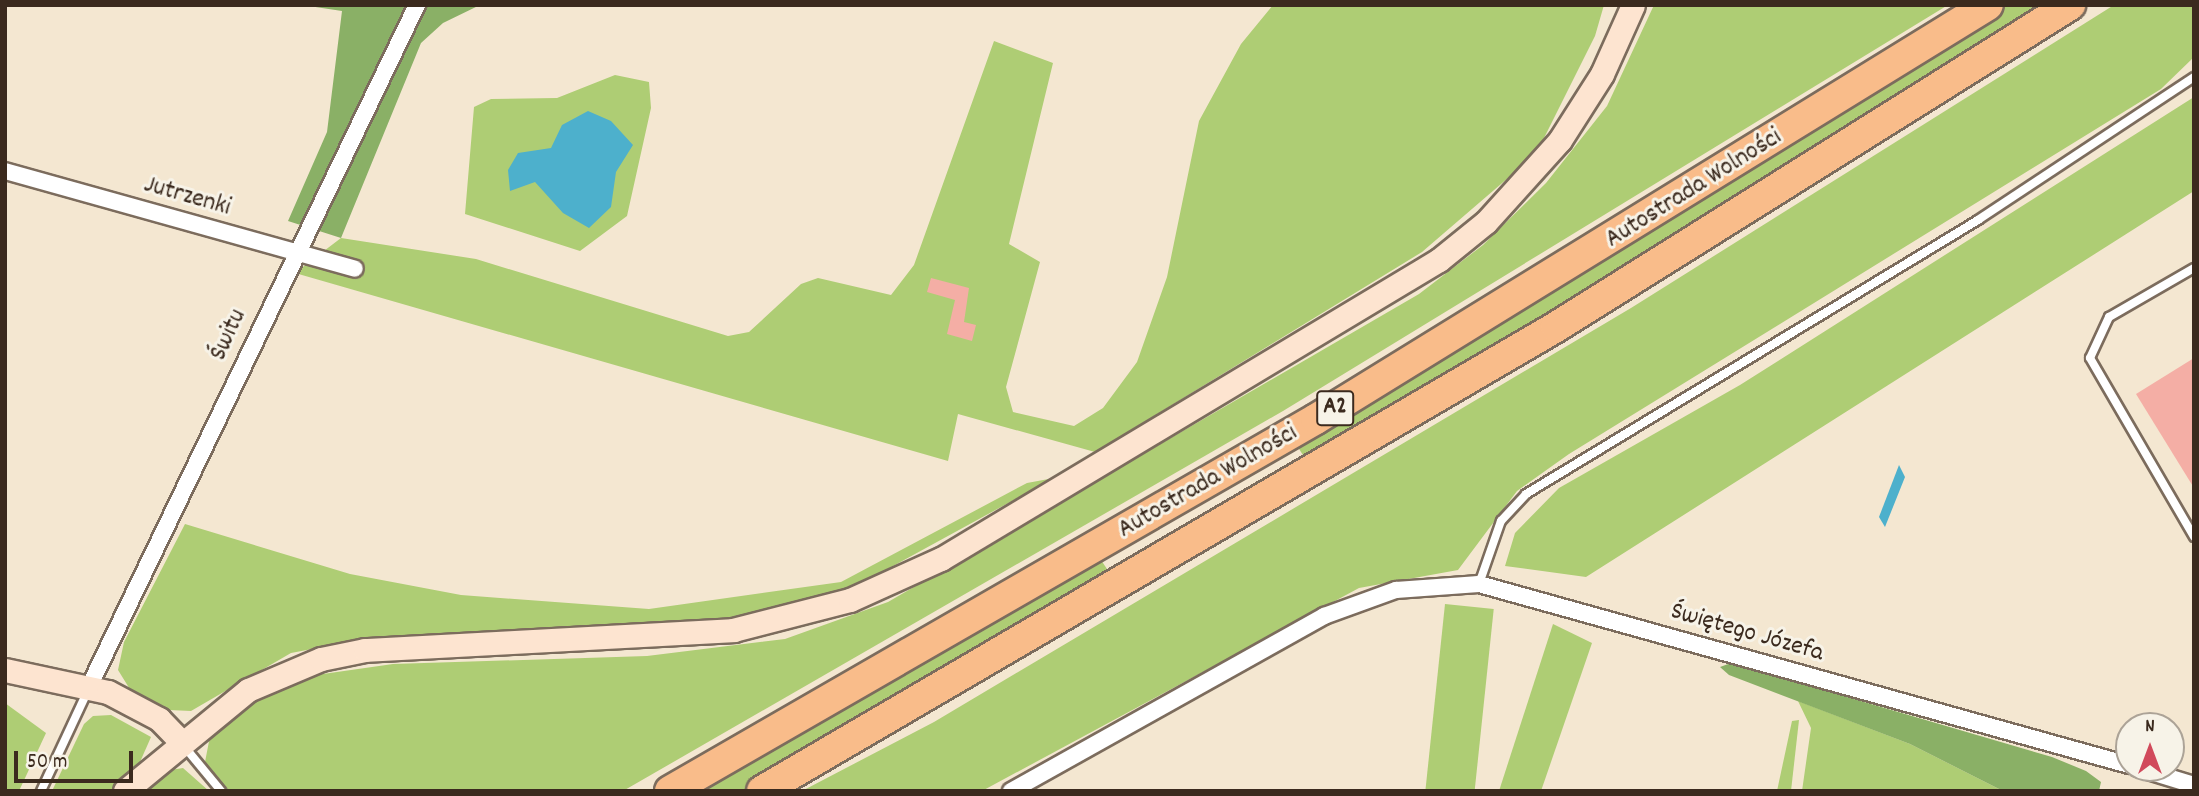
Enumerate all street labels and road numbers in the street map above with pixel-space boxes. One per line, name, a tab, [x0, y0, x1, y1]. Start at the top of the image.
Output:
street label: Autostrada Wolności	[1600, 122, 1788, 256]
street label: Jutrzenki	[140, 170, 234, 224]
street label: Świtu	[204, 304, 254, 366]
road number: A2	[1316, 388, 1354, 428]
street label: Autostrada Wolności	[1113, 418, 1303, 546]
street label: Świętego Józefa	[1667, 596, 1827, 670]

